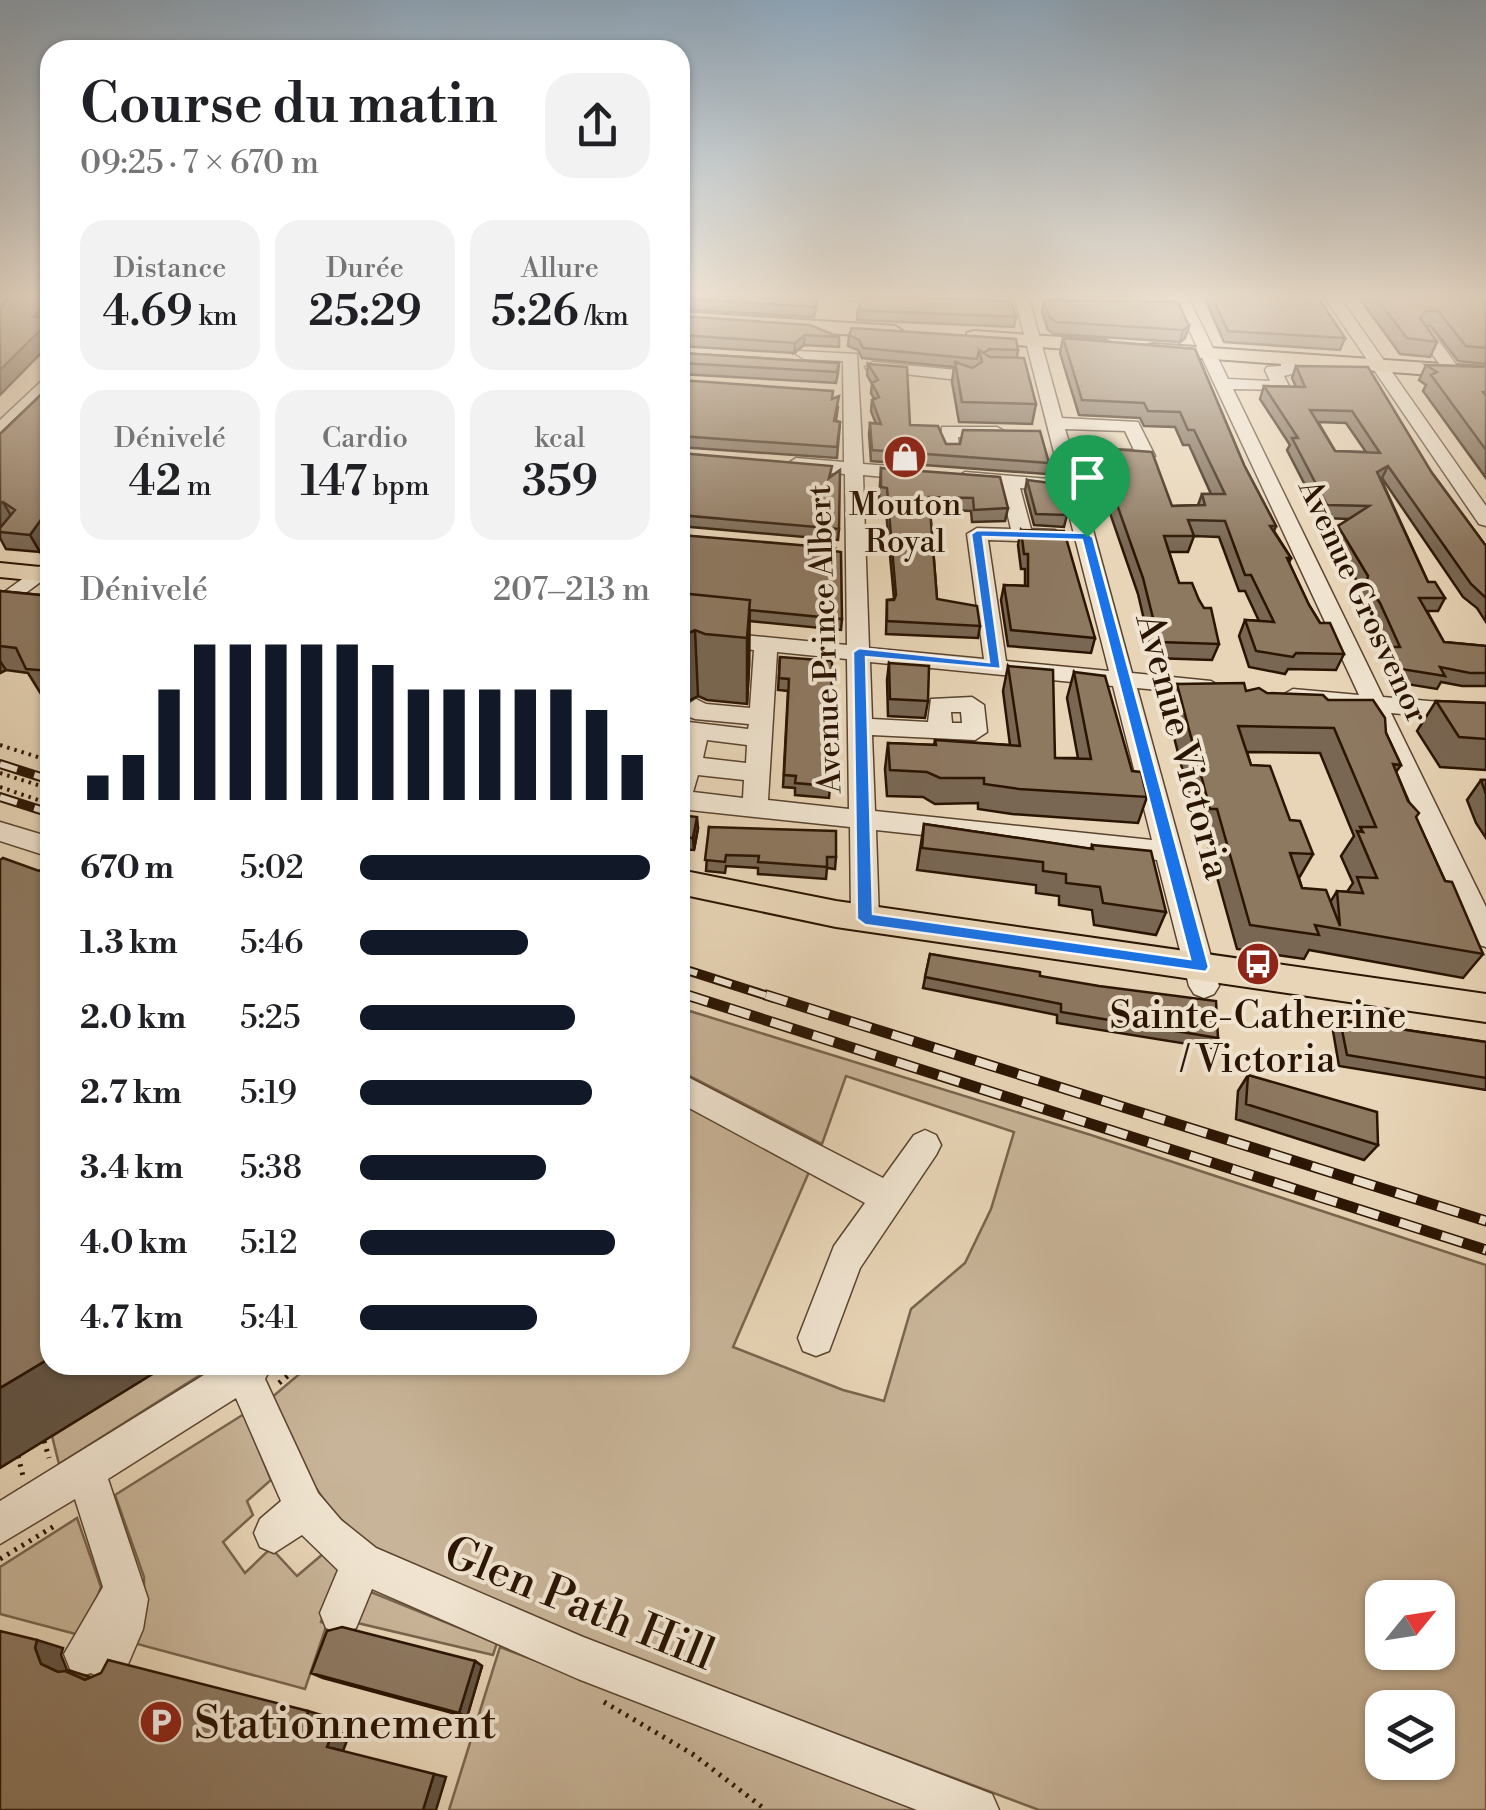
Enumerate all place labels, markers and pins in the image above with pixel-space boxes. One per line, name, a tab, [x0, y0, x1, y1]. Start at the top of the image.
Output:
shop icon: Mouton Royal	[882, 434, 928, 480]
pin	[1045, 435, 1130, 538]
place label: Mouton Royal	[849, 485, 961, 562]
bus stop icon: Sainte-Catherine / Victoria	[1235, 941, 1281, 987]
place label: Sainte-Catherine / Victoria	[1110, 993, 1406, 1084]
place label: Stationnement	[194, 1696, 497, 1753]
parking icon: Stationnement	[138, 1699, 184, 1745]

